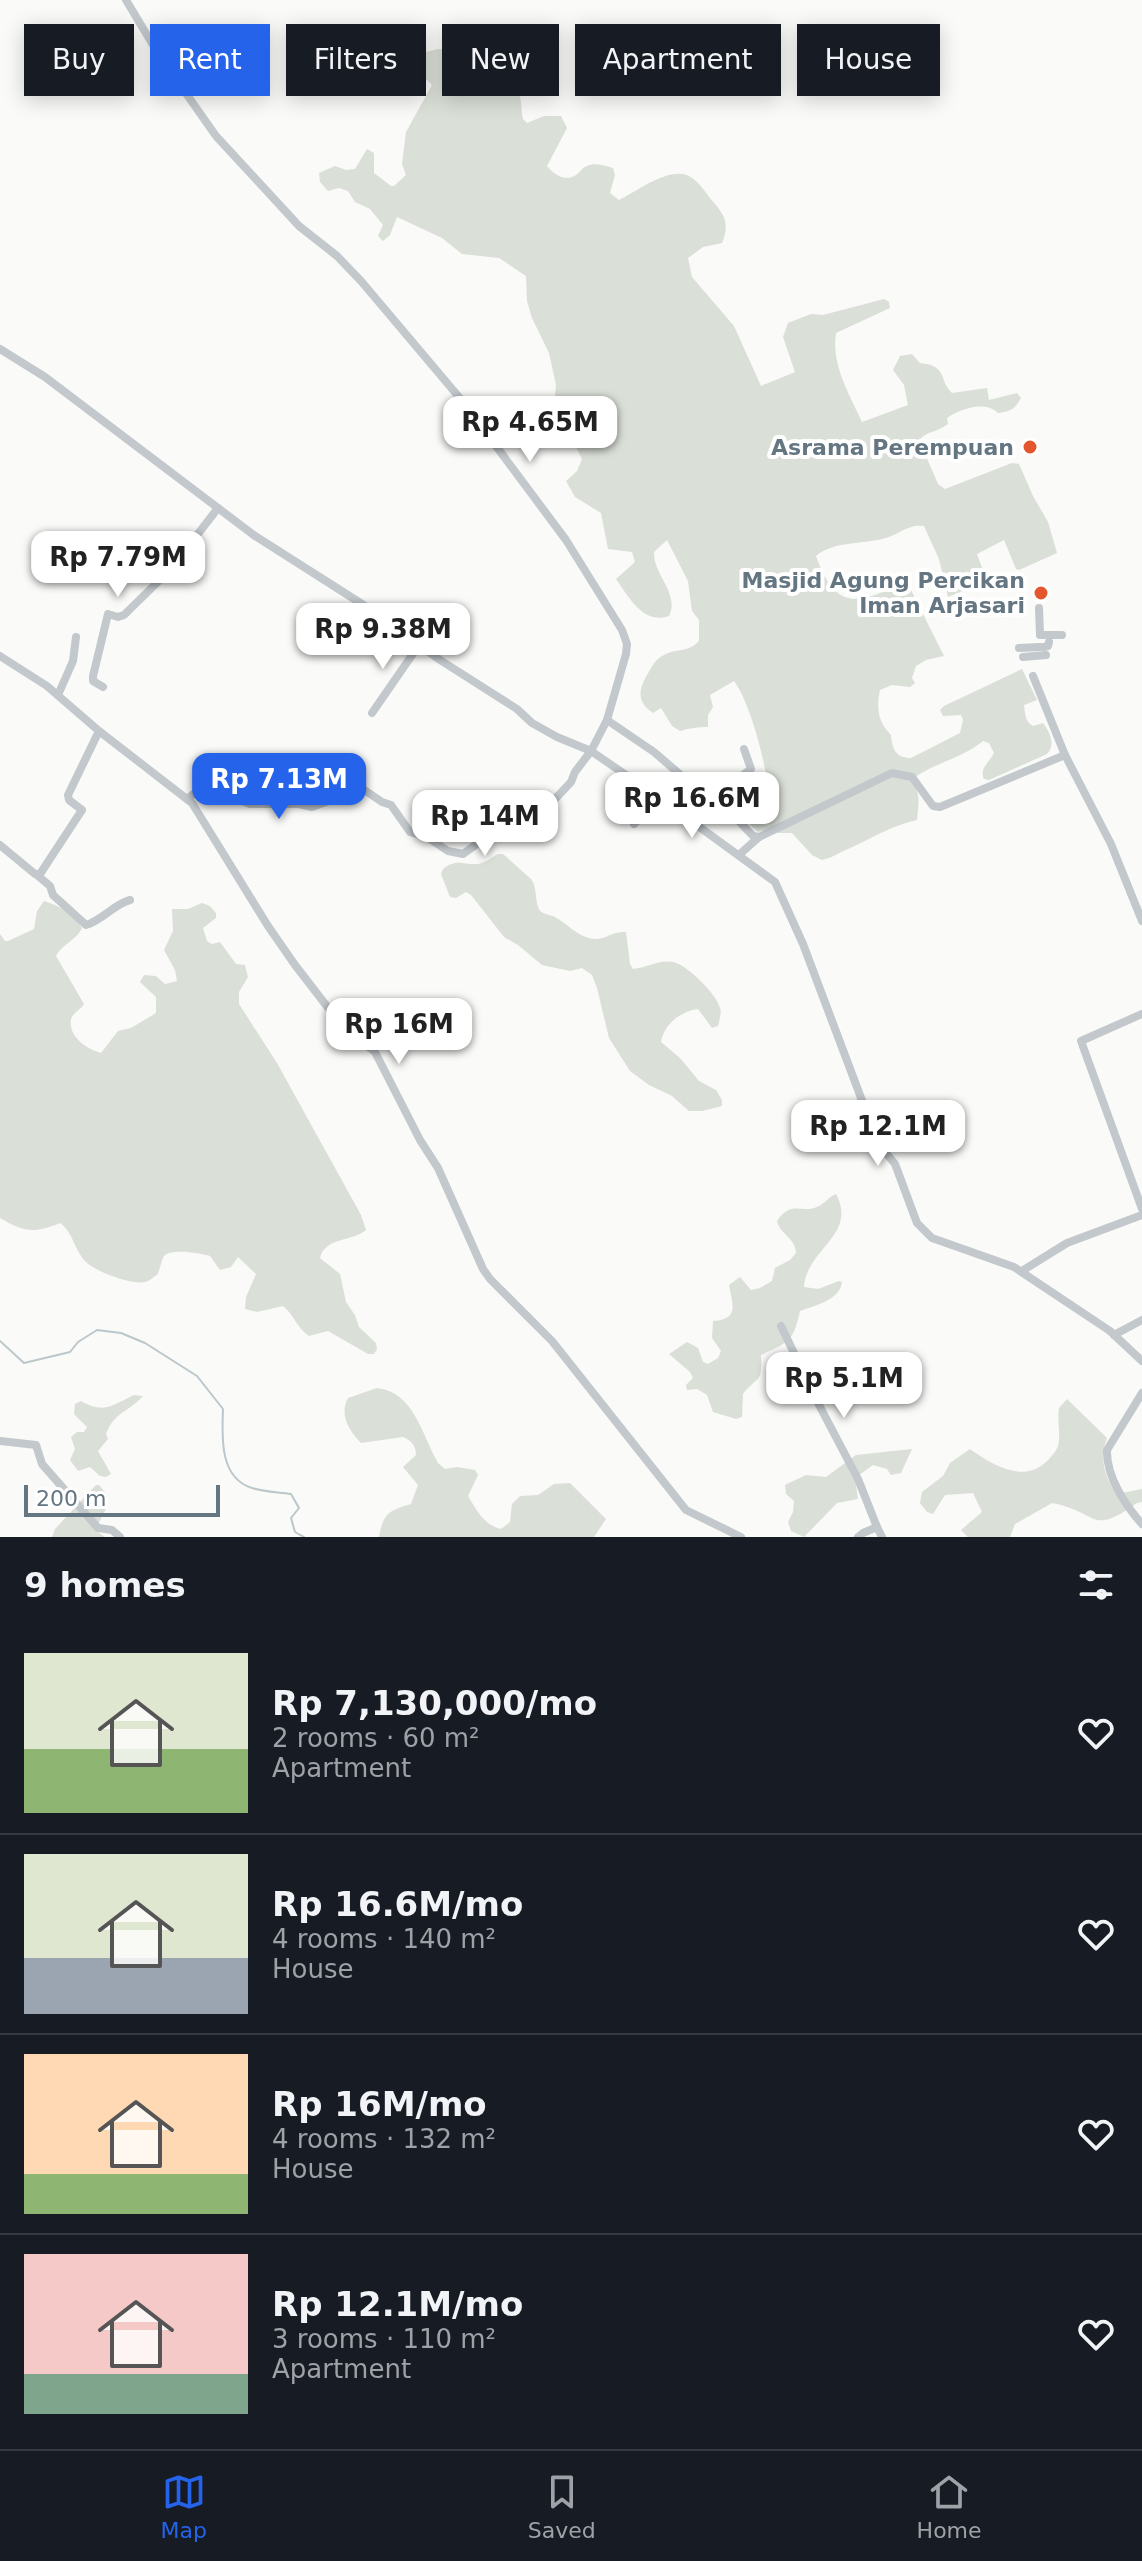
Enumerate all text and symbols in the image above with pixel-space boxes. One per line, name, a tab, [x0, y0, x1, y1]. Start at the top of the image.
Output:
chip: Buy	[24, 24, 134, 96]
chip: Rent	[150, 24, 270, 96]
chip: Filters	[286, 24, 426, 96]
chip: New	[442, 24, 559, 96]
chip: Apartment	[575, 24, 781, 96]
chip: House	[797, 24, 940, 96]
pin: Rp 4.65M	[447, 396, 613, 464]
text: Rp 4.65M	[461, 407, 599, 437]
place label: Asrama Perempuan	[771, 435, 1014, 460]
marker: Asrama Perempuan	[1021, 438, 1039, 456]
pin: Rp 7.79M	[35, 531, 201, 599]
text: Rp 7.79M	[49, 542, 187, 572]
place label: Masjid Agung Percikan Iman Arjasari	[742, 568, 1025, 618]
marker: Masjid Agung Percikan Iman Arjasari	[1032, 584, 1050, 602]
pin: Rp 9.38M	[300, 603, 466, 671]
text: Rp 9.38M	[314, 614, 452, 644]
pin: Rp 7.13M	[196, 753, 362, 821]
text: Rp 7.13M	[210, 764, 348, 794]
pin: Rp 16.6M	[609, 772, 775, 840]
text: Rp 16.6M	[623, 783, 761, 813]
pin: Rp 14M	[420, 790, 550, 858]
text: Rp 14M	[430, 801, 540, 831]
pin: Rp 16M	[334, 998, 464, 1066]
text: Rp 16M	[344, 1009, 454, 1039]
pin: Rp 12.1M	[795, 1100, 961, 1168]
text: Rp 12.1M	[809, 1111, 947, 1141]
pin: Rp 5.1M	[770, 1352, 918, 1420]
text: Rp 5.1M	[784, 1363, 904, 1393]
scale bar	[24, 1481, 220, 1517]
text: 200 m	[36, 1486, 106, 1511]
icon: filters	[1074, 1563, 1118, 1607]
text: 9 homes	[24, 1565, 186, 1605]
text: Rp 7,130,000/mo	[272, 1683, 597, 1723]
icon: home	[88, 1685, 184, 1781]
icon: heart	[1074, 1711, 1118, 1755]
text: 2 rooms · 60 m²	[272, 1723, 480, 1753]
text: Apartment	[272, 1753, 411, 1783]
text: Rp 16.6M/mo	[272, 1884, 523, 1924]
icon: home	[88, 1886, 184, 1982]
icon: heart	[1074, 1912, 1118, 1956]
text: 4 rooms · 140 m²	[272, 1924, 496, 1954]
text: House	[272, 1954, 353, 1984]
text: Rp 16M/mo	[272, 2084, 487, 2124]
icon: home	[88, 2086, 184, 2182]
icon: heart	[1074, 2112, 1118, 2156]
text: 4 rooms · 132 m²	[272, 2124, 496, 2154]
text: House	[272, 2154, 353, 2184]
text: Rp 12.1M/mo	[272, 2284, 523, 2324]
icon: home	[88, 2286, 184, 2382]
icon: heart	[1074, 2312, 1118, 2356]
text: 3 rooms · 110 m²	[272, 2324, 496, 2354]
text: Apartment	[272, 2354, 411, 2384]
tab: Map	[160, 2470, 207, 2543]
tab: Saved	[528, 2470, 596, 2543]
tab: Home	[917, 2470, 982, 2543]

